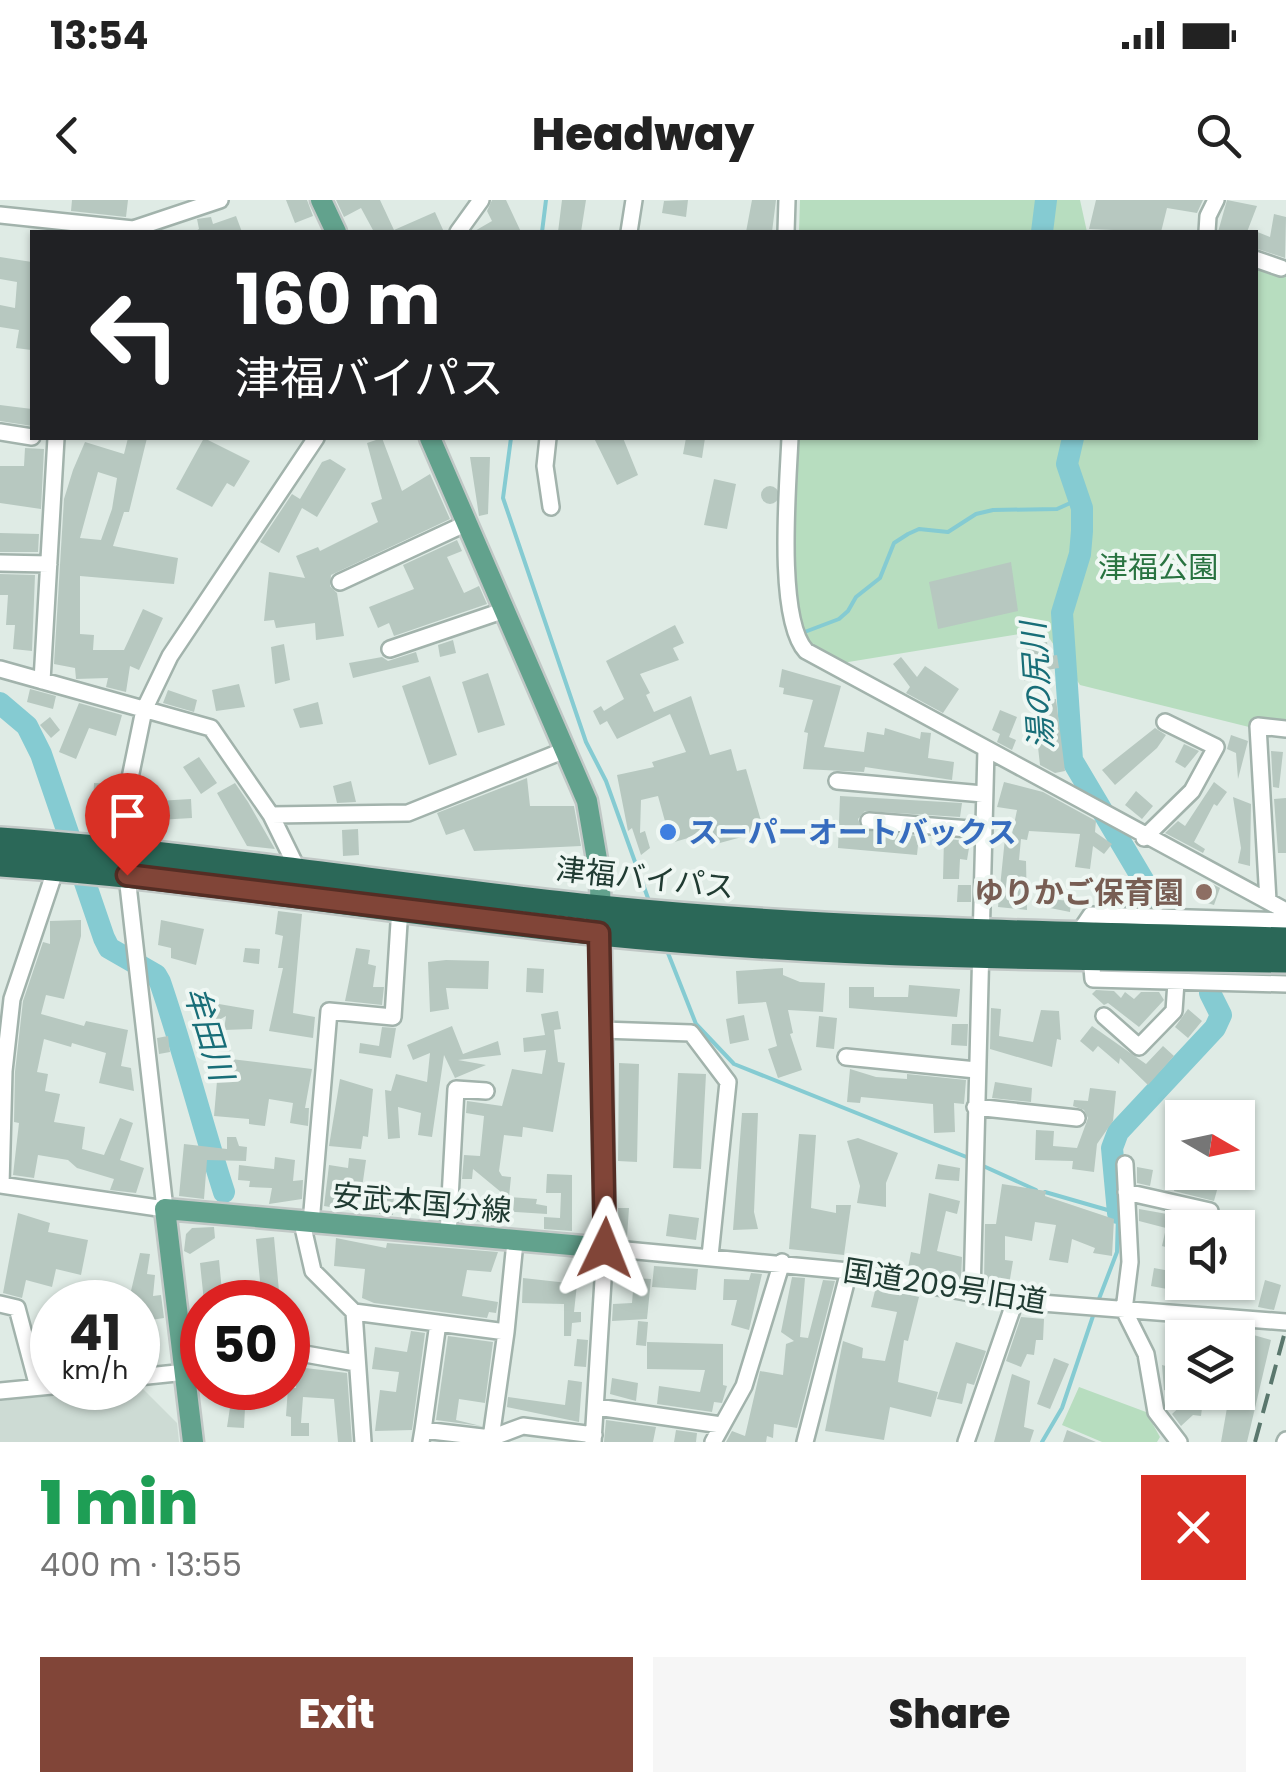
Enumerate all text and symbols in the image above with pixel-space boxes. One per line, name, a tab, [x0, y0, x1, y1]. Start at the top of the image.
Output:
text: 13:54	[50, 9, 149, 62]
text: Headway	[532, 103, 754, 166]
icon: back	[40, 108, 95, 163]
icon: search	[1191, 108, 1246, 163]
text: 160 m	[235, 250, 441, 349]
icon: left	[70, 270, 200, 400]
text: 津福バイパス	[235, 347, 504, 410]
park label: 津福公園	[1098, 546, 1218, 589]
water label: 湯の尻川	[1010, 618, 1064, 751]
pin	[85, 773, 170, 876]
icon: arrive	[100, 788, 155, 843]
place label: スーパーオートバックス	[688, 811, 1017, 854]
marker: スーパーオートバックス	[657, 821, 679, 843]
street label: 津福バイパス	[554, 847, 736, 909]
place label: ゆりかご保育園	[974, 871, 1184, 914]
marker: ゆりかご保育園	[1193, 881, 1215, 903]
water label: 牟田川	[173, 981, 245, 1088]
north arrow	[1165, 1100, 1255, 1190]
map controls	[1165, 1100, 1255, 1410]
street label: 安武本国分線	[330, 1174, 514, 1232]
position arrow	[553, 1196, 657, 1300]
button: sound	[1165, 1210, 1255, 1300]
street label: 国道209号旧道	[840, 1249, 1050, 1323]
speed limit sign: 50	[180, 1280, 310, 1410]
text: 41	[69, 1297, 121, 1368]
button: layers	[1165, 1320, 1255, 1410]
text: km/h	[62, 1353, 128, 1388]
text: 1 min	[40, 1461, 198, 1545]
button: close	[1141, 1475, 1246, 1580]
text: 400 m · 13:55	[40, 1542, 242, 1587]
button: Exit	[40, 1657, 633, 1772]
button: Share	[653, 1657, 1246, 1772]

